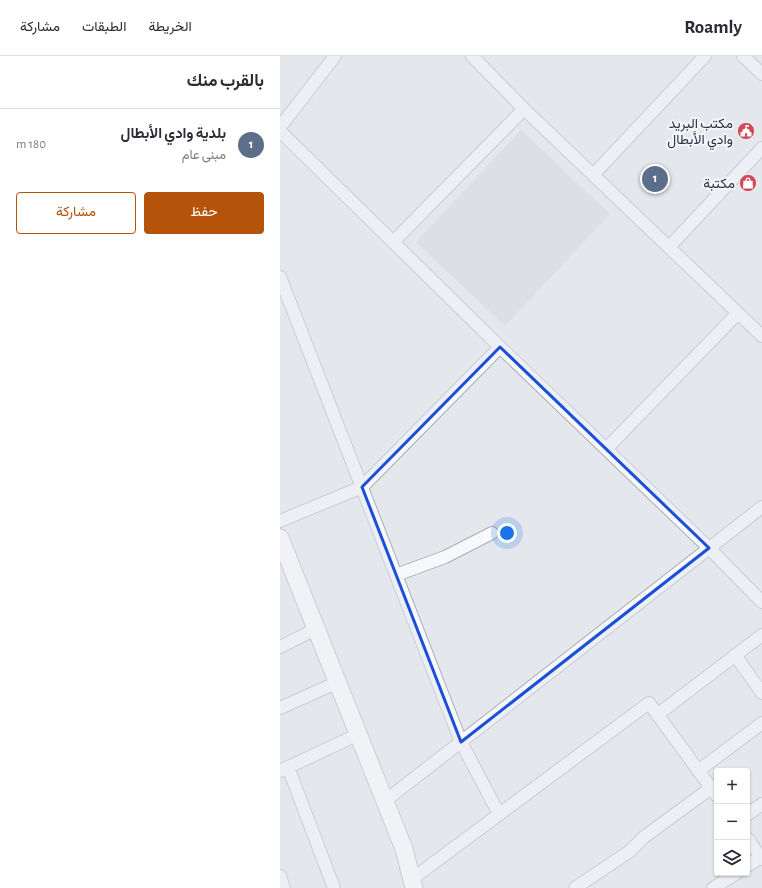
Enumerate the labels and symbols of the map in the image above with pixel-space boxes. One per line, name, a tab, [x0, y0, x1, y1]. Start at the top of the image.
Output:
place label: مكتب البريد وادي الأبطال	[667, 117, 733, 151]
public building icon: مكتب البريد وادي الأبطال	[736, 121, 756, 141]
pin: 1	[642, 164, 668, 194]
shop icon: مكتبة	[738, 173, 758, 193]
place label: مكتبة	[703, 177, 735, 192]
your location	[497, 523, 517, 543]

